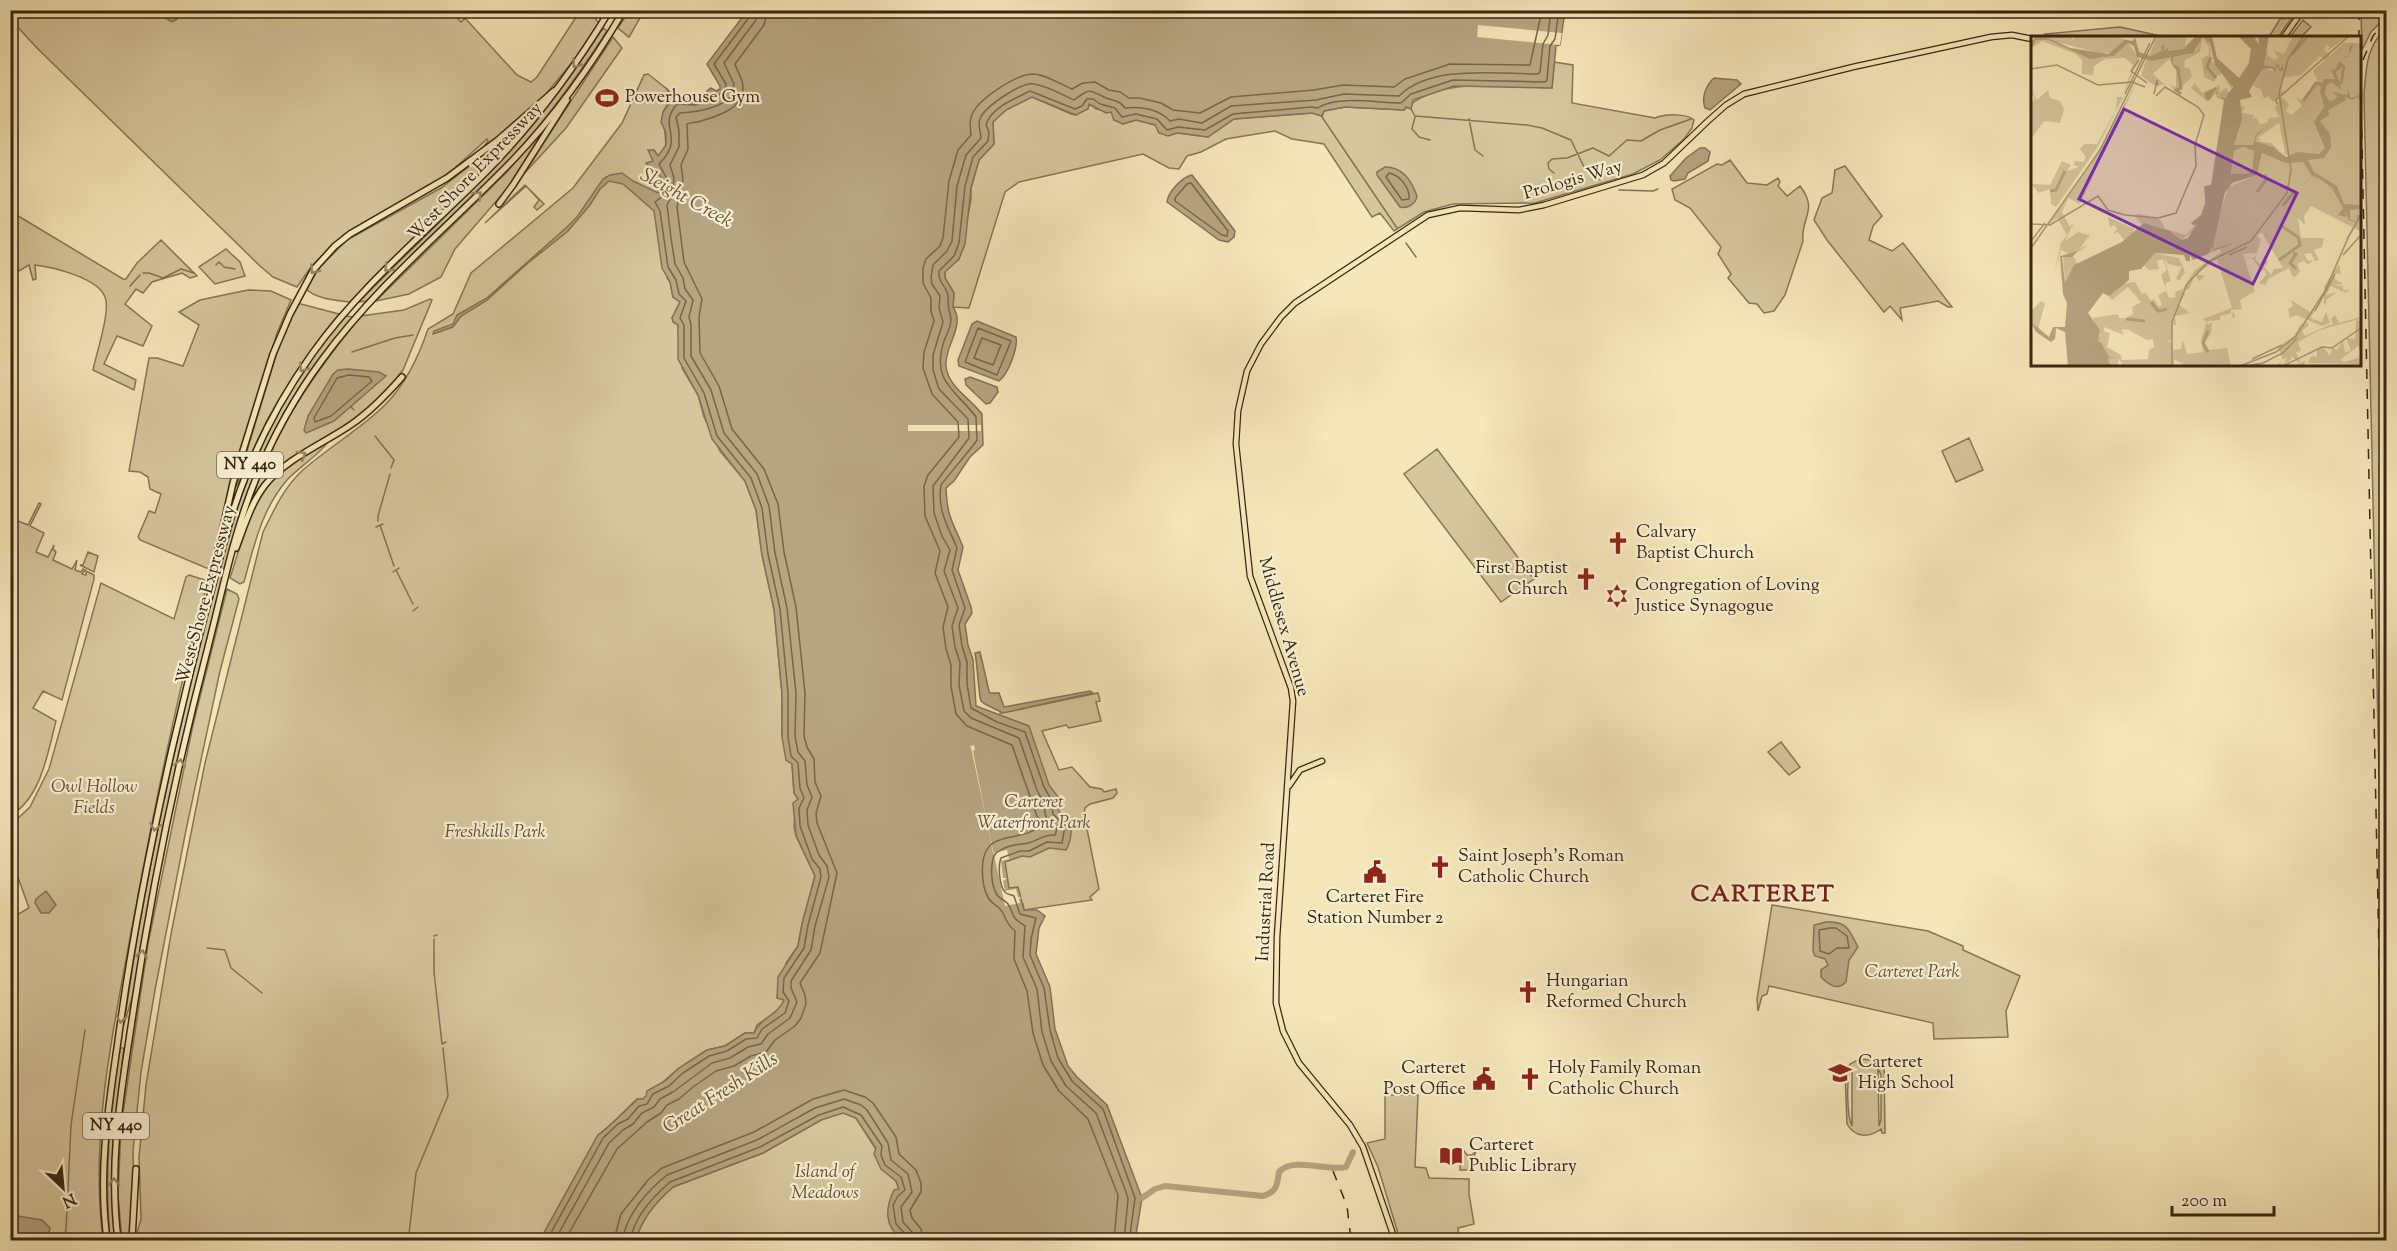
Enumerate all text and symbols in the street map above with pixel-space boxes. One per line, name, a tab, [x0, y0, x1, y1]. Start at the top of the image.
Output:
inset map	[2031, 36, 2361, 366]
one-way arrow	[572, 57, 583, 68]
sports icon: Powerhouse Gym	[594, 85, 620, 111]
place label: Powerhouse Gym	[625, 85, 760, 111]
street label: West Shore Expressway	[403, 97, 549, 247]
street label: Prologis Way	[1520, 154, 1626, 208]
water label: Sleight Creek	[634, 162, 738, 236]
one-way arrow	[470, 192, 481, 203]
one-way arrow	[384, 261, 395, 272]
one-way arrow	[310, 264, 321, 275]
one-way arrow	[299, 361, 310, 372]
one-way arrow	[296, 451, 306, 463]
road number: NY 440	[217, 452, 283, 478]
street label: West Shore Expressway	[171, 503, 243, 687]
place label: Calvary Baptist Church	[1636, 520, 1755, 567]
church icon: Calvary Baptist Church	[1605, 530, 1631, 556]
street label: Middlesex Avenue	[1251, 554, 1315, 700]
place label: First Baptist Church	[1476, 556, 1568, 603]
church icon: First Baptist Church	[1573, 566, 1599, 592]
place label: Congregation of Loving Justice Synagogue	[1634, 573, 1820, 620]
synagogue icon: Congregation of Loving Justice Synagogue	[1604, 583, 1630, 609]
one-way arrow	[173, 758, 186, 768]
park label: Owl Hollow Fields	[51, 775, 137, 822]
park label: Carteret Waterfront Park	[977, 790, 1091, 837]
park label: Freshkills Park	[444, 820, 546, 846]
one-way arrow	[149, 822, 162, 832]
street label: Industrial Road	[1251, 842, 1283, 962]
place label: Saint Joseph's Roman Catholic Church	[1458, 844, 1625, 891]
church icon: Saint Joseph's Roman Catholic Church	[1427, 854, 1453, 880]
public building icon: Carteret Fire Station Number 2	[1362, 859, 1388, 885]
district label: CARTERET	[1691, 878, 1835, 912]
place label: Carteret Fire Station Number 2	[1306, 885, 1444, 932]
one-way arrow	[135, 949, 148, 959]
park label: Carteret Park	[1864, 960, 1960, 986]
place label: Hungarian Reformed Church	[1546, 969, 1687, 1016]
church icon: Hungarian Reformed Church	[1515, 979, 1541, 1005]
one-way arrow	[115, 1015, 127, 1024]
water label: Great Fresh Kills	[658, 1046, 785, 1142]
place label: Carteret High School	[1858, 1050, 1954, 1097]
place label: Carteret Post Office	[1383, 1056, 1466, 1103]
place label: Holy Family Roman Catholic Church	[1548, 1056, 1702, 1103]
school or university icon: Carteret High School	[1827, 1060, 1853, 1086]
public building icon: Carteret Post Office	[1471, 1066, 1497, 1092]
church icon: Holy Family Roman Catholic Church	[1517, 1066, 1543, 1092]
road number: NY 440	[83, 1113, 149, 1139]
place label: Carteret Public Library	[1469, 1133, 1577, 1180]
library icon: Carteret Public Library	[1438, 1143, 1464, 1169]
north arrow	[33, 1158, 93, 1218]
park label: Island of Meadows	[791, 1160, 859, 1207]
one-way arrow	[108, 1178, 120, 1187]
scale bar	[2172, 1179, 2274, 1217]
text: N	[57, 1186, 79, 1212]
text: 200 m	[2181, 1189, 2227, 1215]

